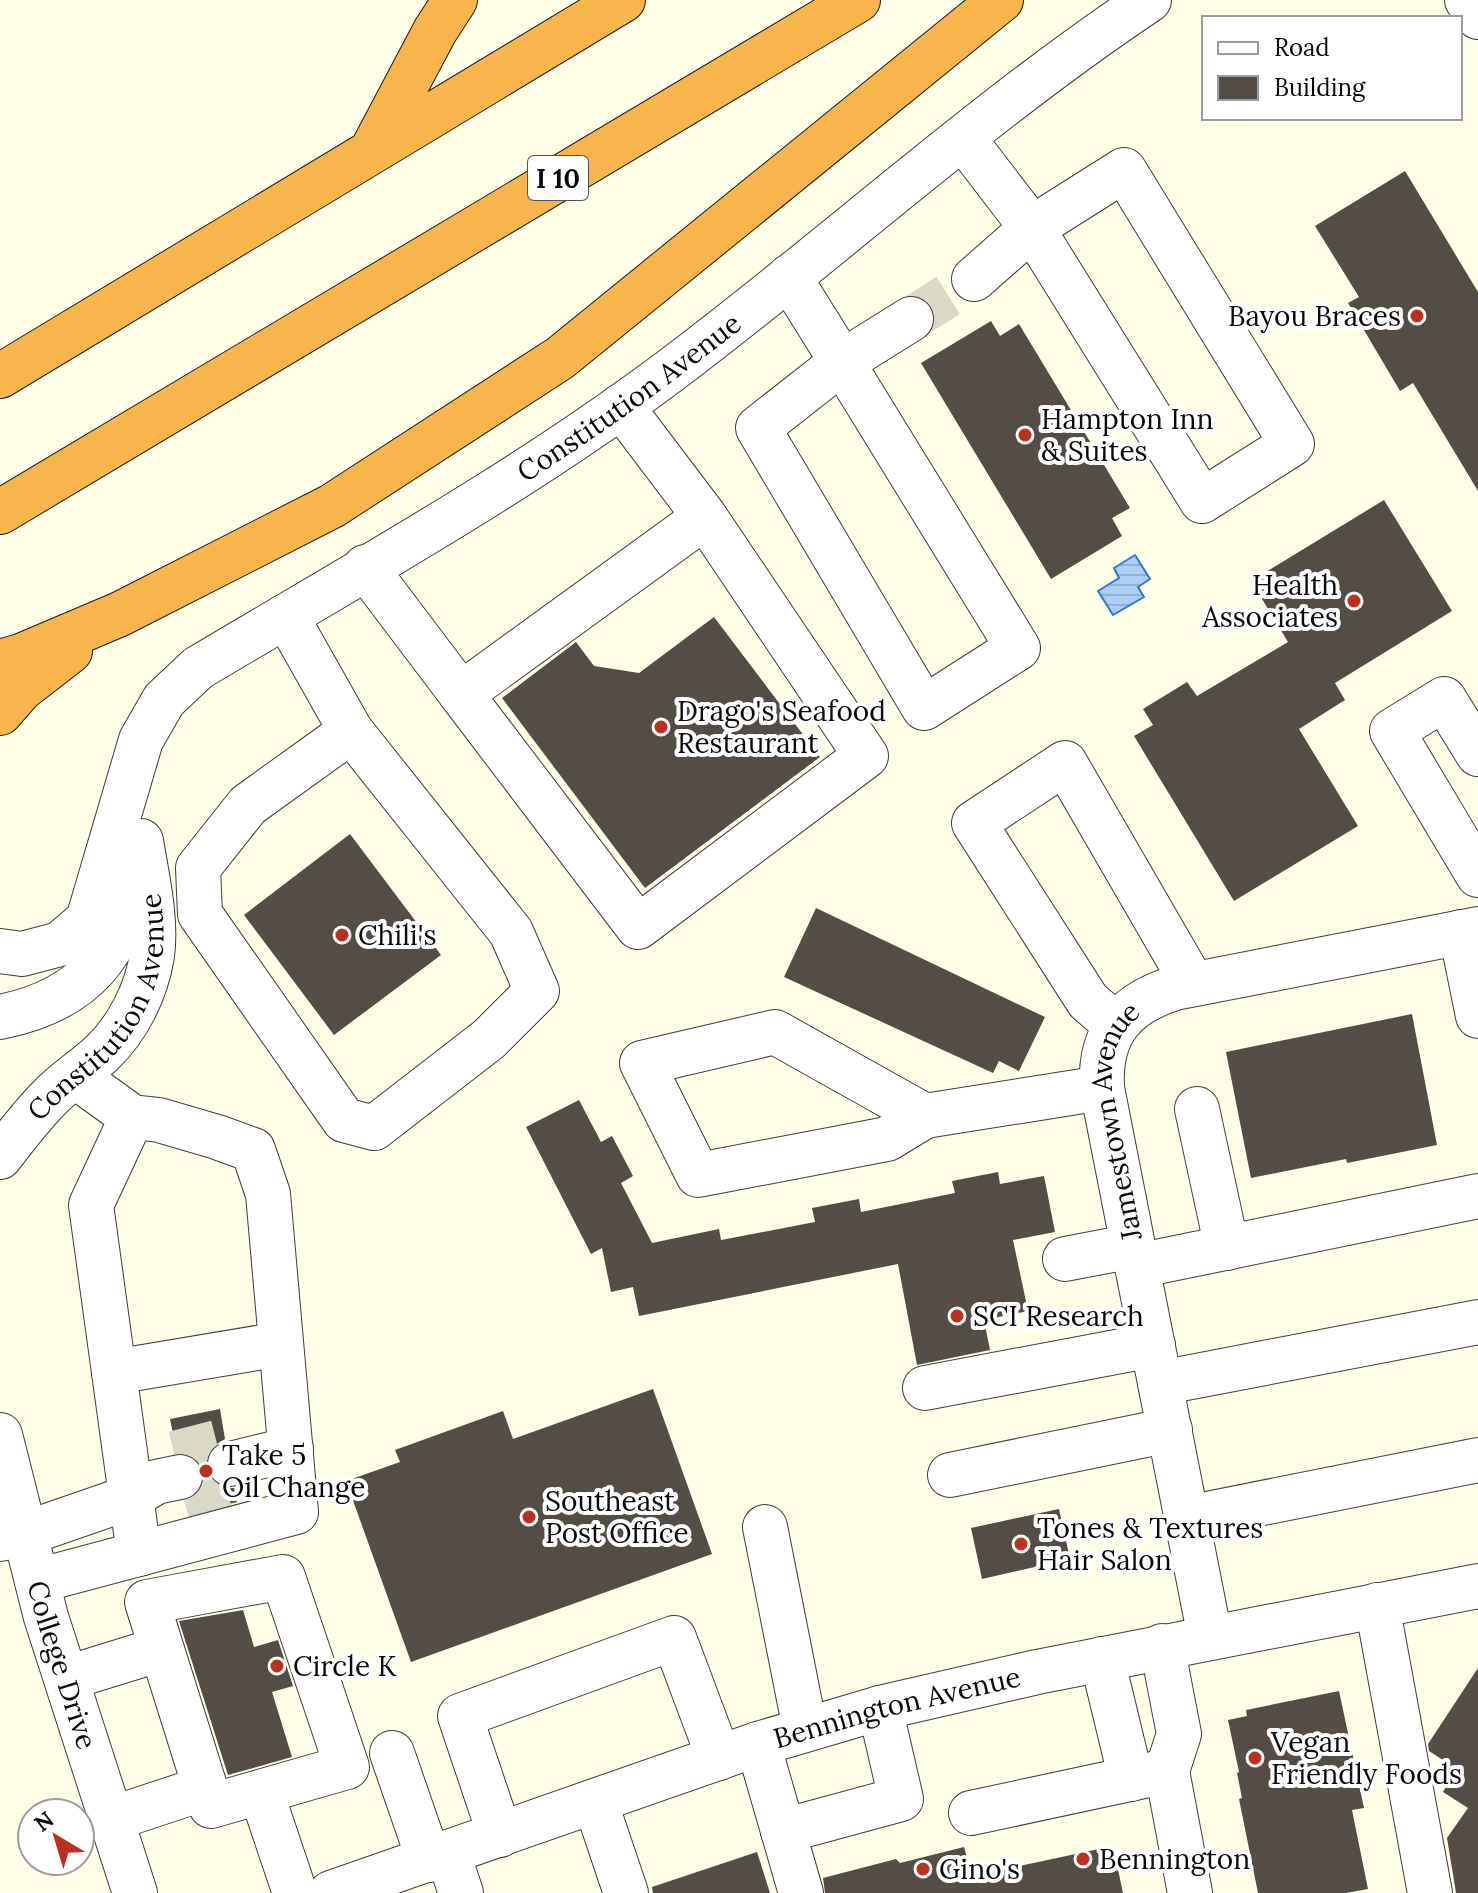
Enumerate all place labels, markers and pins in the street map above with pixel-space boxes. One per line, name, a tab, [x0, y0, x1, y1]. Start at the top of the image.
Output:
place label: Bayou Braces	[1228, 298, 1401, 334]
marker: Bayou Braces	[1408, 307, 1426, 325]
place label: Hampton Inn & Suites	[1041, 401, 1214, 469]
marker: Hampton Inn & Suites	[1016, 426, 1034, 444]
place label: Health Associates	[1201, 567, 1338, 635]
marker: Health Associates	[1345, 592, 1363, 610]
place label: Drago's Seafood Restaurant	[677, 693, 886, 761]
marker: Drago's Seafood Restaurant	[652, 718, 670, 736]
place label: Chili's	[358, 917, 436, 953]
marker: Chili's	[333, 926, 351, 944]
place label: SCI Research	[973, 1298, 1144, 1334]
marker: SCI Research	[948, 1307, 966, 1325]
place label: Take 5 Oil Change	[222, 1437, 365, 1505]
marker: Take 5 Oil Change	[197, 1462, 215, 1480]
place label: Southeast Post Office	[545, 1483, 689, 1551]
marker: Southeast Post Office	[520, 1508, 538, 1526]
place label: Tones & Textures Hair Salon	[1037, 1510, 1263, 1578]
marker: Tones & Textures Hair Salon	[1012, 1535, 1030, 1553]
place label: Circle K	[293, 1648, 397, 1684]
marker: Circle K	[268, 1657, 286, 1675]
place label: Vegan Friendly Foods	[1270, 1724, 1462, 1792]
marker: Vegan Friendly Foods	[1246, 1749, 1264, 1767]
place label: Bennington	[1099, 1841, 1250, 1877]
marker: Bennington	[1074, 1850, 1092, 1868]
place label: Gino's	[939, 1851, 1020, 1887]
marker: Gino's	[914, 1860, 932, 1878]

